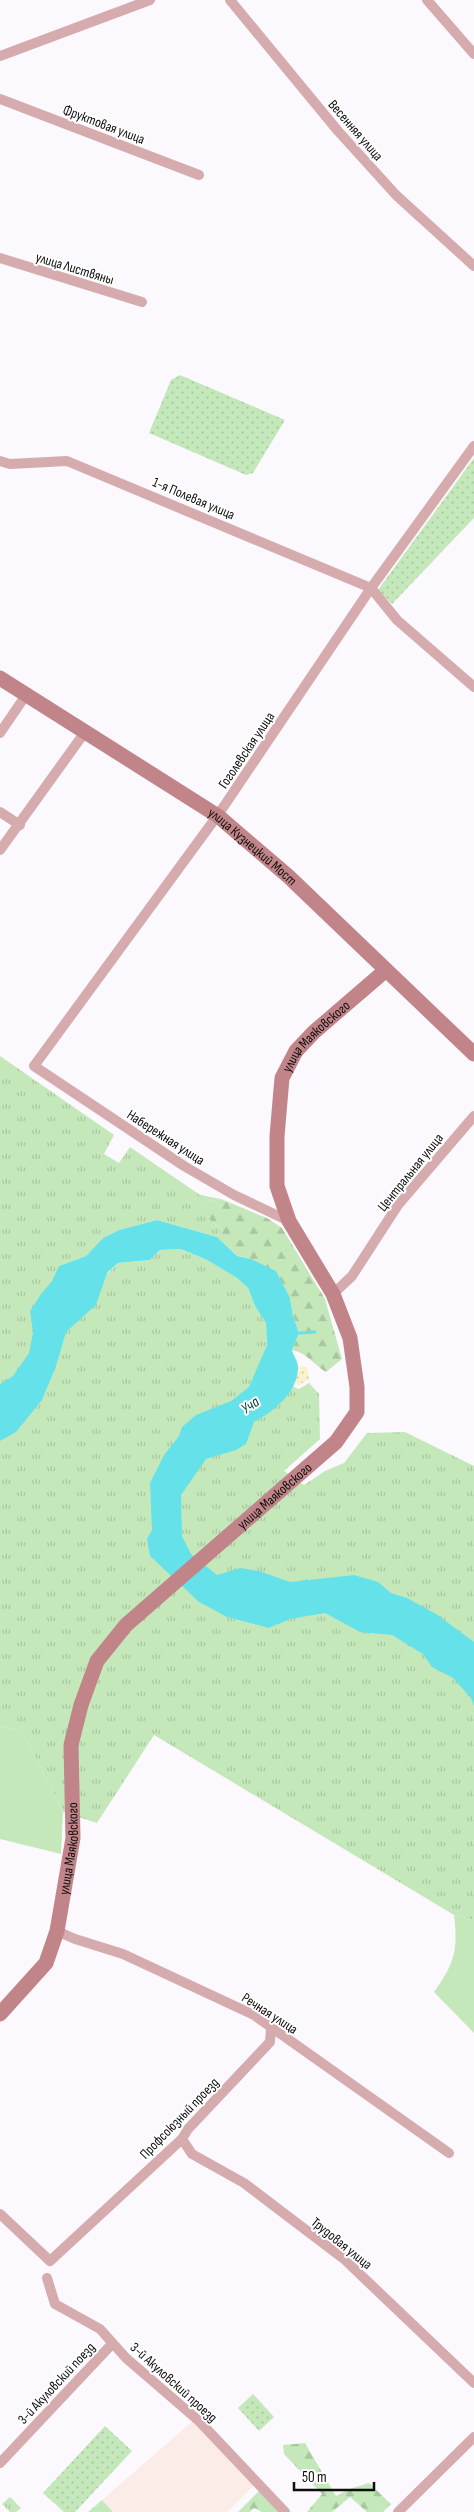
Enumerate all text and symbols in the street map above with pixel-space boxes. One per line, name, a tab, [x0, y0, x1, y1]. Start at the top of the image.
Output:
street label: Весенняя улица	[325, 96, 387, 164]
street label: Фруктовая улица	[60, 101, 147, 148]
street label: улица Листвяны	[34, 249, 116, 288]
street label: 1-я Полевая улица	[150, 474, 237, 523]
street label: Гоголевская улица	[215, 709, 278, 792]
street label: улица Кузнецкий Мост	[205, 804, 300, 889]
street label: улица Маяковского	[279, 997, 354, 1075]
street label: Набережная улица	[124, 1106, 208, 1169]
street label: Центральная улица	[374, 1130, 447, 1215]
water label: Уча	[238, 1393, 263, 1418]
street label: улица Маяковского	[234, 1459, 316, 1533]
street label: улица Маяковского	[55, 1802, 82, 1896]
street label: Речная улица	[238, 1989, 301, 2038]
street label: Профсоюзный проезд	[136, 2074, 222, 2163]
street label: Трудовая улица	[308, 2214, 376, 2273]
street label: 3-й Акуловский поезд	[14, 2339, 99, 2428]
street label: 3-й Акуловский проезд	[127, 2339, 221, 2426]
scale bar	[294, 2460, 374, 2492]
text: 50 m	[302, 2468, 327, 2487]

